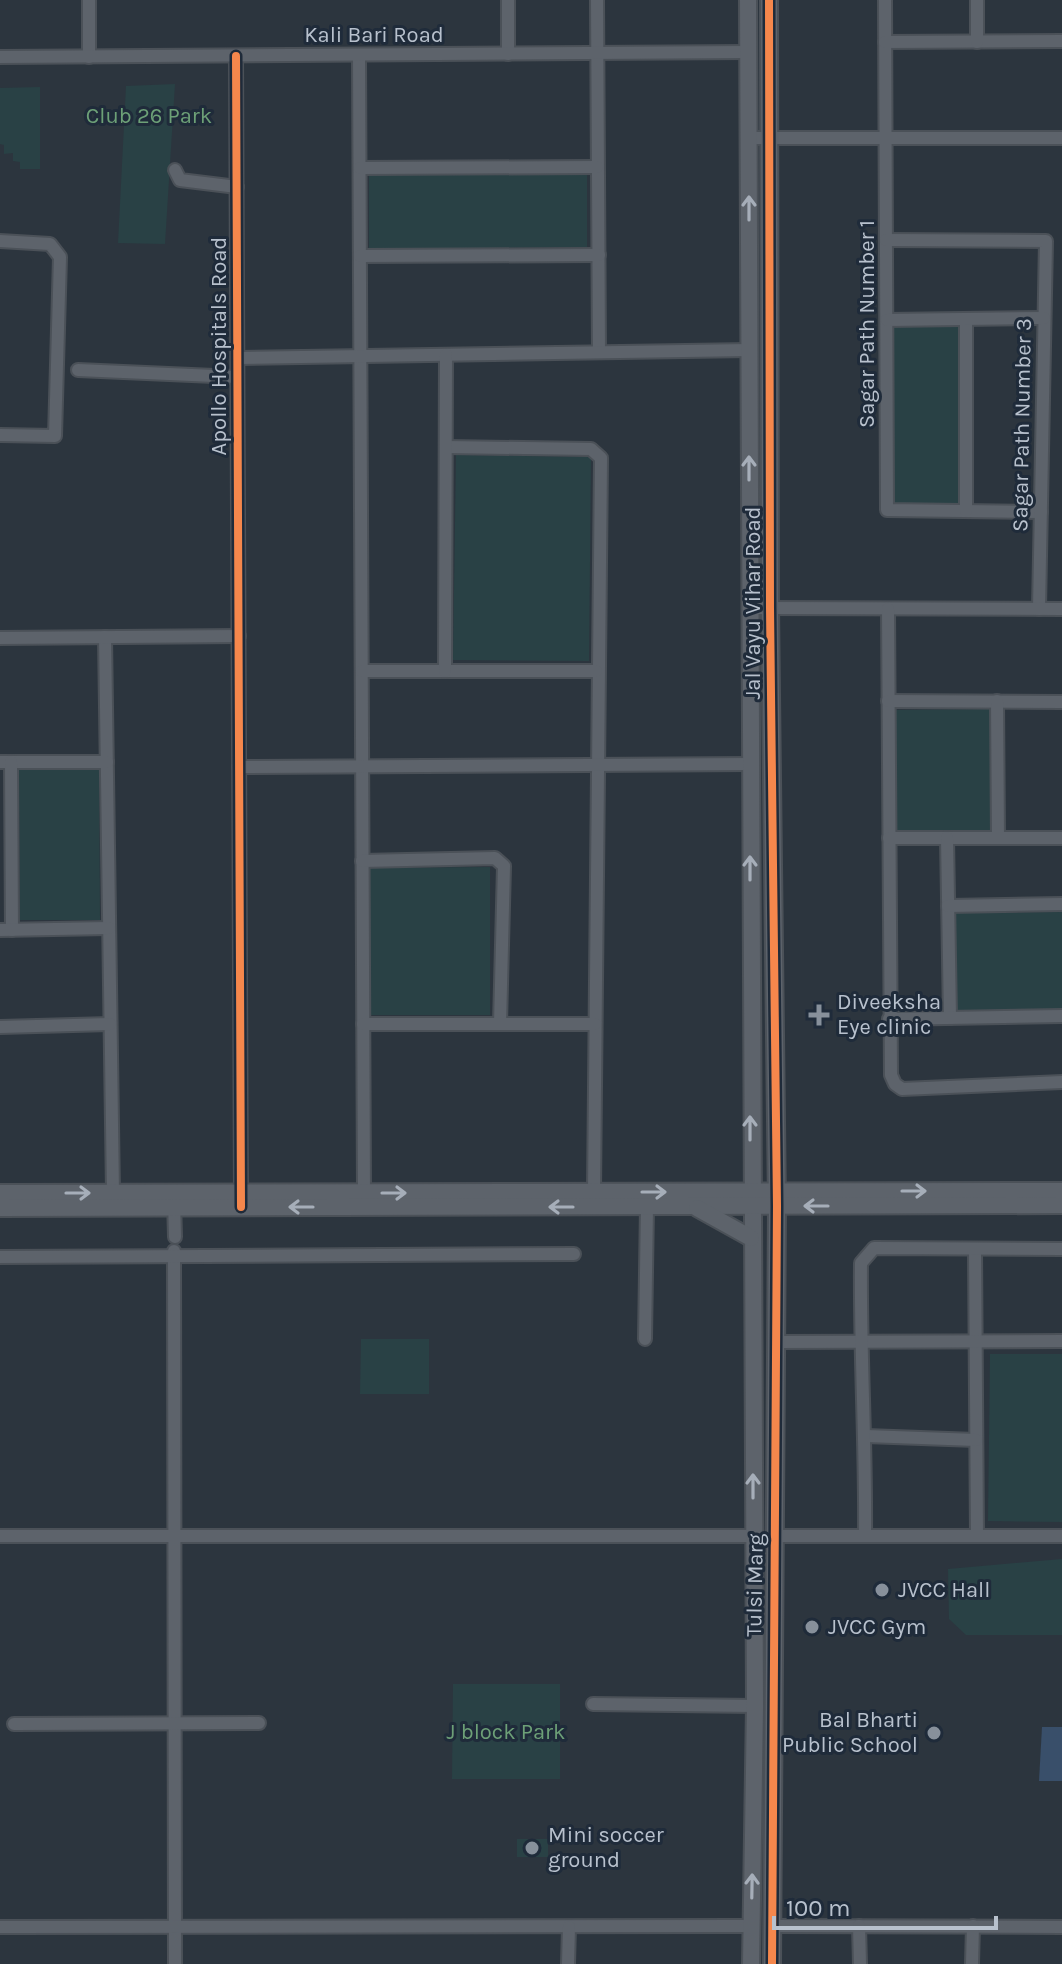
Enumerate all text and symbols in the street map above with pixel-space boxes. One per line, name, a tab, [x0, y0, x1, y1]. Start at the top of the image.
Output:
street label: Kali Bari Road	[304, 22, 444, 48]
park label: Club 26 Park	[86, 103, 212, 129]
one-way arrow	[741, 195, 757, 222]
street label: Sagar Path Number 1	[854, 220, 880, 428]
street label: Apollo Hospitals Road	[206, 237, 232, 455]
street label: Sagar Path Number 3	[1007, 318, 1037, 532]
one-way arrow	[741, 455, 757, 482]
street label: Jal Vayu Vihar Road	[740, 506, 766, 700]
one-way arrow	[742, 855, 758, 882]
place label: Diveeksha Eye clinic	[837, 989, 941, 1040]
marker: Diveeksha Eye clinic	[808, 1004, 830, 1026]
one-way arrow	[742, 1115, 758, 1142]
one-way arrow	[900, 1183, 927, 1199]
one-way arrow	[640, 1184, 667, 1200]
one-way arrow	[64, 1185, 91, 1201]
one-way arrow	[380, 1185, 407, 1201]
one-way arrow	[803, 1198, 830, 1214]
one-way arrow	[288, 1199, 315, 1215]
one-way arrow	[548, 1199, 575, 1215]
one-way arrow	[745, 1473, 761, 1500]
street label: Tulsi Marg	[741, 1533, 769, 1637]
place label: JVCC Hall	[898, 1577, 990, 1603]
marker: JVCC Hall	[873, 1581, 891, 1599]
place label: JVCC Gym	[828, 1614, 926, 1640]
marker: JVCC Gym	[803, 1618, 821, 1636]
place label: Bal Bharti Public School	[782, 1707, 918, 1758]
park label: J block Park	[447, 1719, 565, 1745]
marker: Bal Bharti Public School	[925, 1724, 943, 1742]
place label: Mini soccer ground	[548, 1822, 664, 1873]
marker: Mini soccer ground	[523, 1839, 541, 1857]
one-way arrow	[744, 1873, 760, 1900]
scale bar	[774, 1880, 996, 1930]
text: 100 m	[786, 1894, 851, 1922]

